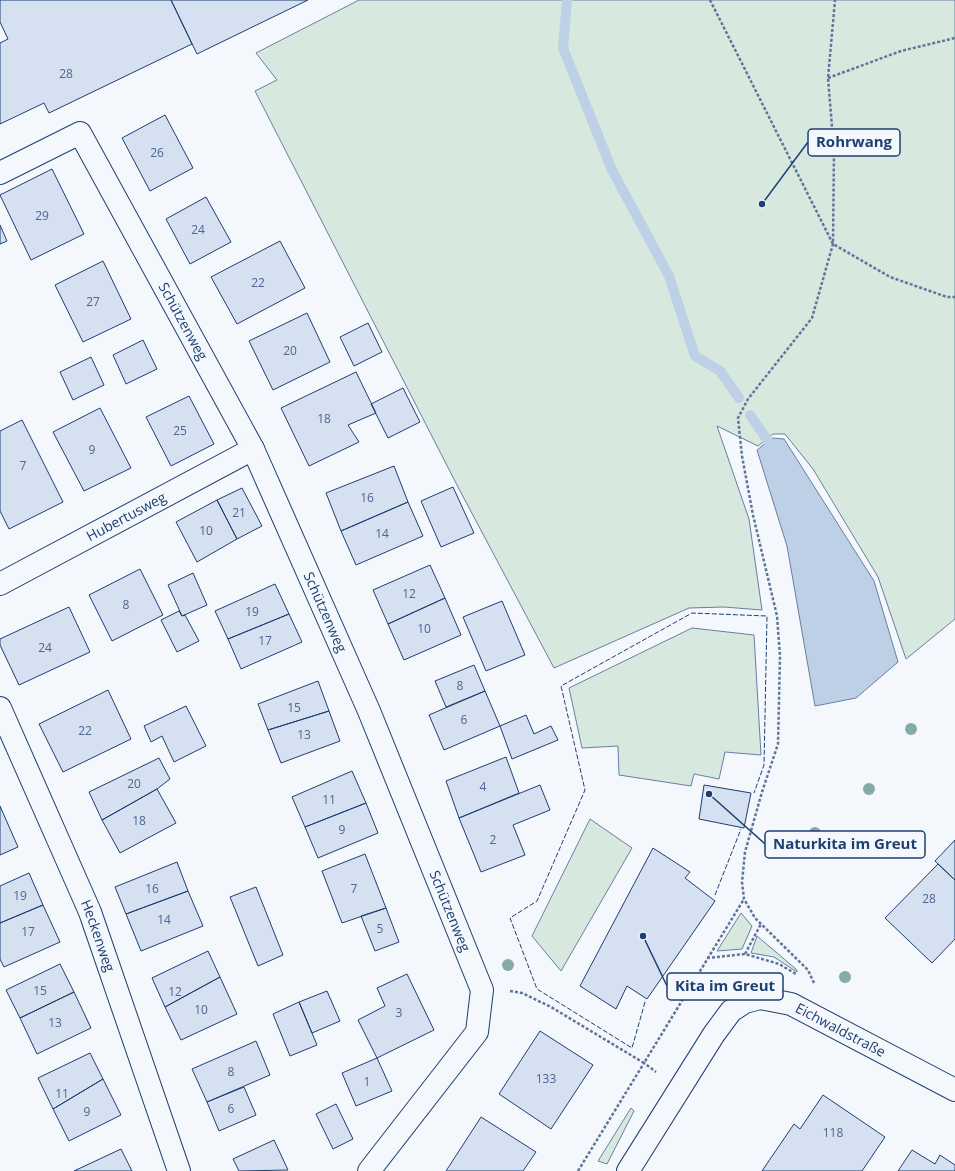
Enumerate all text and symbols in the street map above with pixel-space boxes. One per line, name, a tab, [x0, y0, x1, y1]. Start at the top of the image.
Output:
house number: 28	[59, 65, 73, 82]
callout: Rohrwang	[808, 129, 900, 156]
text: Rohrwang	[816, 131, 893, 151]
house number: 26	[150, 144, 164, 161]
house number: 29	[35, 207, 49, 224]
house number: 24	[191, 221, 205, 238]
house number: 22	[251, 274, 265, 291]
street label: Schützenweg	[154, 279, 213, 364]
house number: 27	[86, 293, 100, 310]
house number: 20	[283, 342, 297, 359]
house number: 18	[317, 410, 331, 427]
house number: 25	[173, 422, 187, 439]
house number: 9	[89, 441, 96, 458]
house number: 7	[20, 457, 27, 474]
street label: Hubertusweg	[83, 487, 169, 545]
house number: 16	[360, 489, 374, 506]
house number: 21	[232, 504, 246, 521]
house number: 10	[199, 522, 213, 539]
house number: 14	[375, 525, 389, 542]
street label: Schützenweg	[300, 569, 352, 655]
house number: 12	[402, 585, 416, 602]
house number: 8	[123, 596, 130, 613]
house number: 19	[245, 603, 259, 620]
house number: 10	[417, 620, 431, 637]
house number: 17	[258, 632, 272, 649]
house number: 24	[38, 639, 52, 656]
house number: 8	[457, 677, 464, 694]
house number: 15	[287, 699, 301, 716]
house number: 6	[461, 711, 468, 728]
house number: 22	[78, 722, 92, 739]
house number: 13	[297, 726, 311, 743]
house number: 20	[127, 775, 141, 792]
house number: 4	[480, 778, 487, 795]
house number: 11	[322, 791, 336, 808]
house number: 18	[132, 812, 146, 829]
house number: 9	[339, 821, 346, 838]
house number: 2	[490, 831, 497, 848]
callout: Naturkita im Greut	[765, 831, 925, 858]
text: Naturkita im Greut	[773, 833, 917, 853]
street label: Schützenweg	[426, 867, 476, 955]
house number: 16	[145, 880, 159, 897]
house number: 7	[351, 880, 358, 897]
house number: 19	[13, 887, 27, 904]
house number: 28	[922, 890, 936, 907]
street label: Heckenweg	[77, 897, 120, 974]
house number: 14	[157, 911, 171, 928]
house number: 5	[377, 920, 384, 937]
house number: 17	[21, 923, 35, 940]
callout: Kita im Greut	[667, 973, 783, 1000]
text: Kita im Greut	[675, 975, 776, 995]
house number: 15	[33, 982, 47, 999]
house number: 12	[168, 983, 182, 1000]
street label: Eichwaldstraße	[792, 998, 889, 1061]
house number: 10	[194, 1001, 208, 1018]
house number: 3	[396, 1004, 403, 1021]
house number: 13	[48, 1014, 62, 1031]
house number: 8	[228, 1063, 235, 1080]
house number: 133	[536, 1070, 556, 1087]
house number: 1	[364, 1073, 370, 1090]
house number: 11	[55, 1085, 69, 1102]
house number: 6	[228, 1100, 235, 1117]
house number: 9	[84, 1103, 91, 1120]
house number: 118	[823, 1124, 843, 1141]

